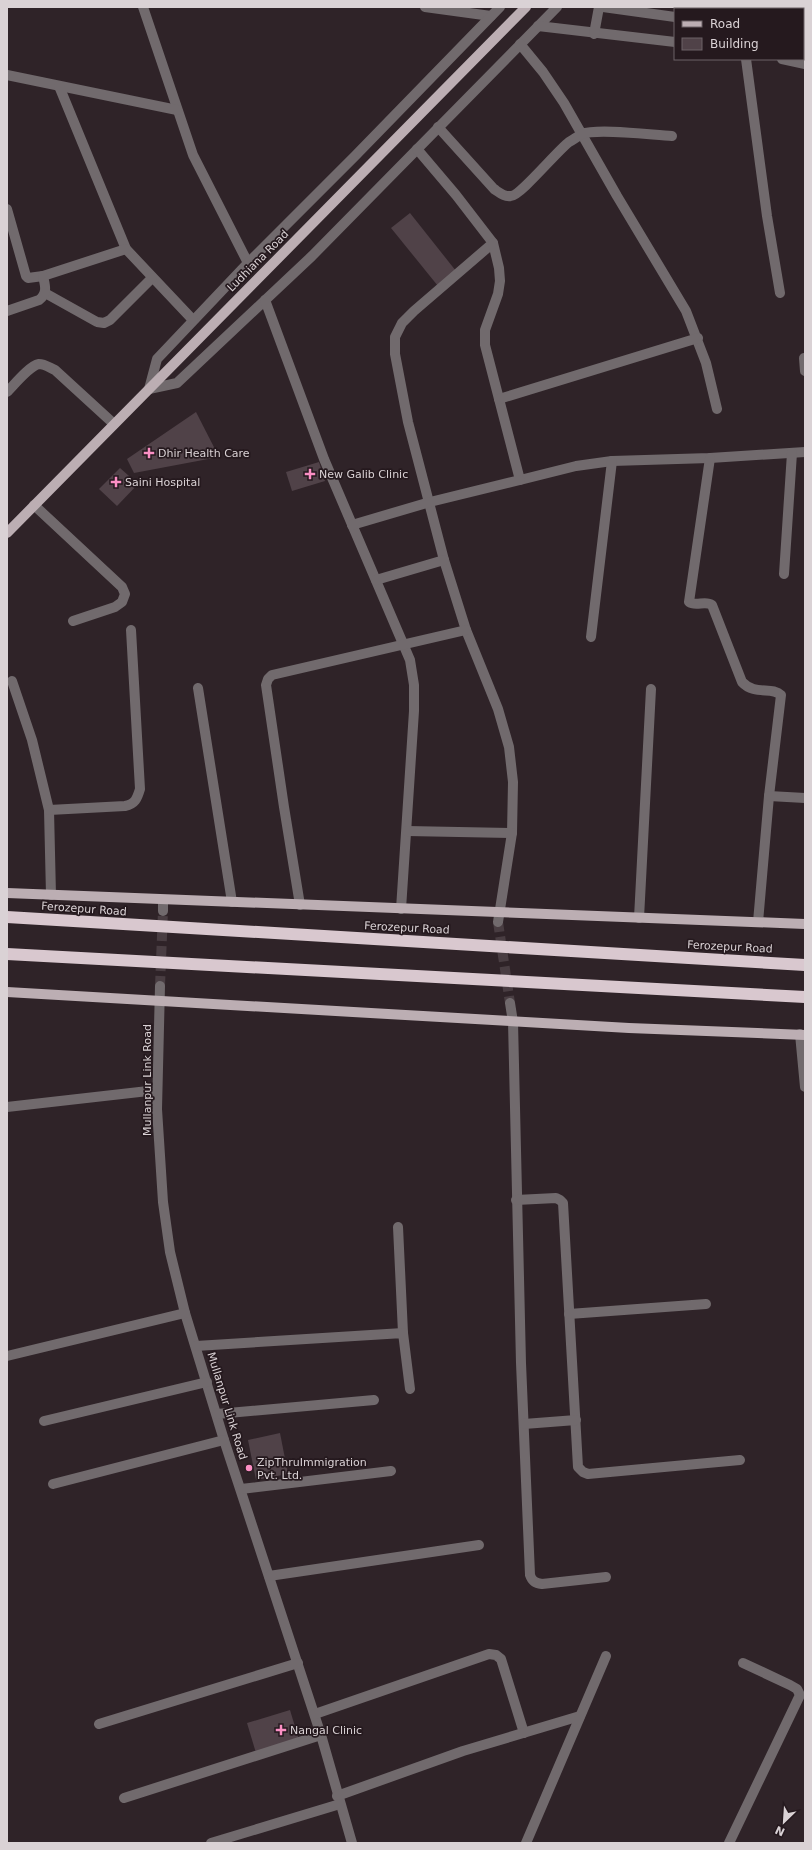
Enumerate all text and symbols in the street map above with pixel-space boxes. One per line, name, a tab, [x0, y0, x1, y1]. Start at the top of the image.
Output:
legend	[674, 8, 804, 60]
text: Road	[710, 17, 740, 31]
text: Building	[710, 37, 759, 51]
street label: Ludhiana Road	[225, 228, 291, 294]
marker: Dhir Health Care	[143, 447, 155, 459]
place label: Dhir Health Care	[158, 447, 250, 460]
marker: New Galib Clinic	[304, 468, 316, 480]
place label: New Galib Clinic	[319, 468, 408, 481]
marker: Saini Hospital	[110, 476, 122, 488]
place label: Saini Hospital	[125, 476, 200, 489]
street label: Ferozepur Road	[41, 900, 127, 918]
street label: Ferozepur Road	[364, 919, 450, 937]
street label: Ferozepur Road	[687, 938, 773, 956]
street label: Mullanpur Link Road	[141, 1024, 154, 1136]
street label: Mullanpur Link Road	[204, 1351, 250, 1461]
place label: ZipThruImmigration Pvt. Ltd.	[257, 1456, 367, 1482]
marker: ZipThruImmigration Pvt. Ltd.	[244, 1463, 254, 1473]
marker: Nangal Clinic	[275, 1724, 287, 1736]
place label: Nangal Clinic	[290, 1724, 362, 1737]
north arrow	[764, 1802, 804, 1842]
text: N	[773, 1823, 787, 1838]

